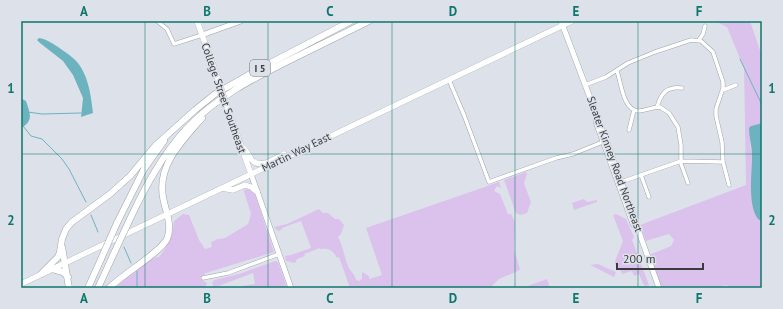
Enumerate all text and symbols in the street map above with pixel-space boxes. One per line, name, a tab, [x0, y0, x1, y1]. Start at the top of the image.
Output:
text: A	[80, 3, 88, 20]
text: B	[203, 3, 211, 20]
text: C	[326, 3, 334, 20]
text: D	[449, 3, 457, 20]
text: E	[573, 3, 580, 20]
text: F	[696, 3, 703, 20]
street label: College Street Southeast	[199, 41, 250, 155]
road number: I 5	[250, 60, 270, 76]
text: 1	[7, 80, 15, 97]
text: 1	[768, 80, 776, 97]
street label: Sleater Kinney Road Northeast	[584, 94, 646, 234]
street label: Martin Way East	[259, 129, 333, 175]
text: 2	[7, 212, 15, 229]
text: 2	[768, 212, 776, 229]
scale bar	[617, 245, 703, 271]
text: 200 m	[623, 251, 656, 266]
text: A	[80, 290, 88, 307]
text: B	[203, 290, 211, 307]
text: C	[326, 290, 334, 307]
text: D	[449, 290, 457, 307]
text: E	[573, 290, 580, 307]
text: F	[696, 290, 703, 307]

